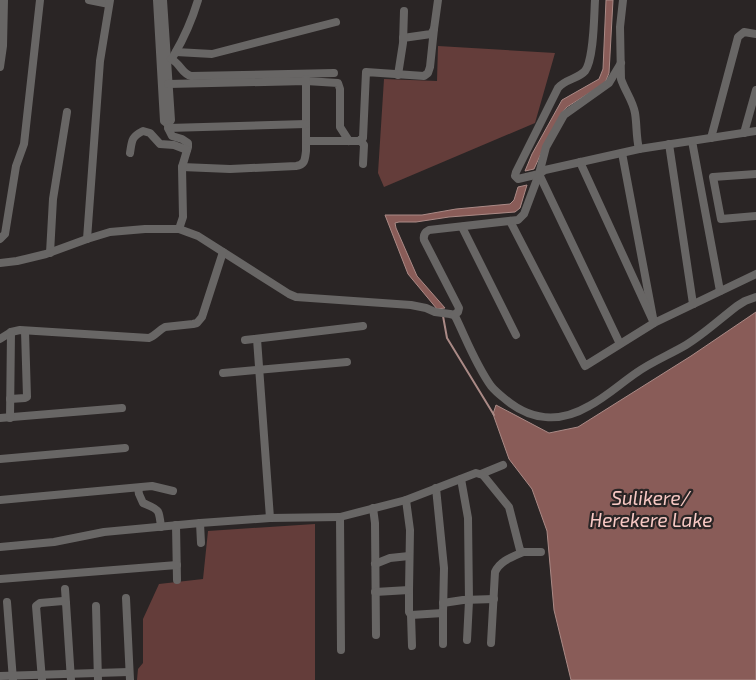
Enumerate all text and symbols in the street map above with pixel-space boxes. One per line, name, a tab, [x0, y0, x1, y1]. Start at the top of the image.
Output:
water label: Sulikere/ Herekere Lake	[590, 486, 712, 531]

